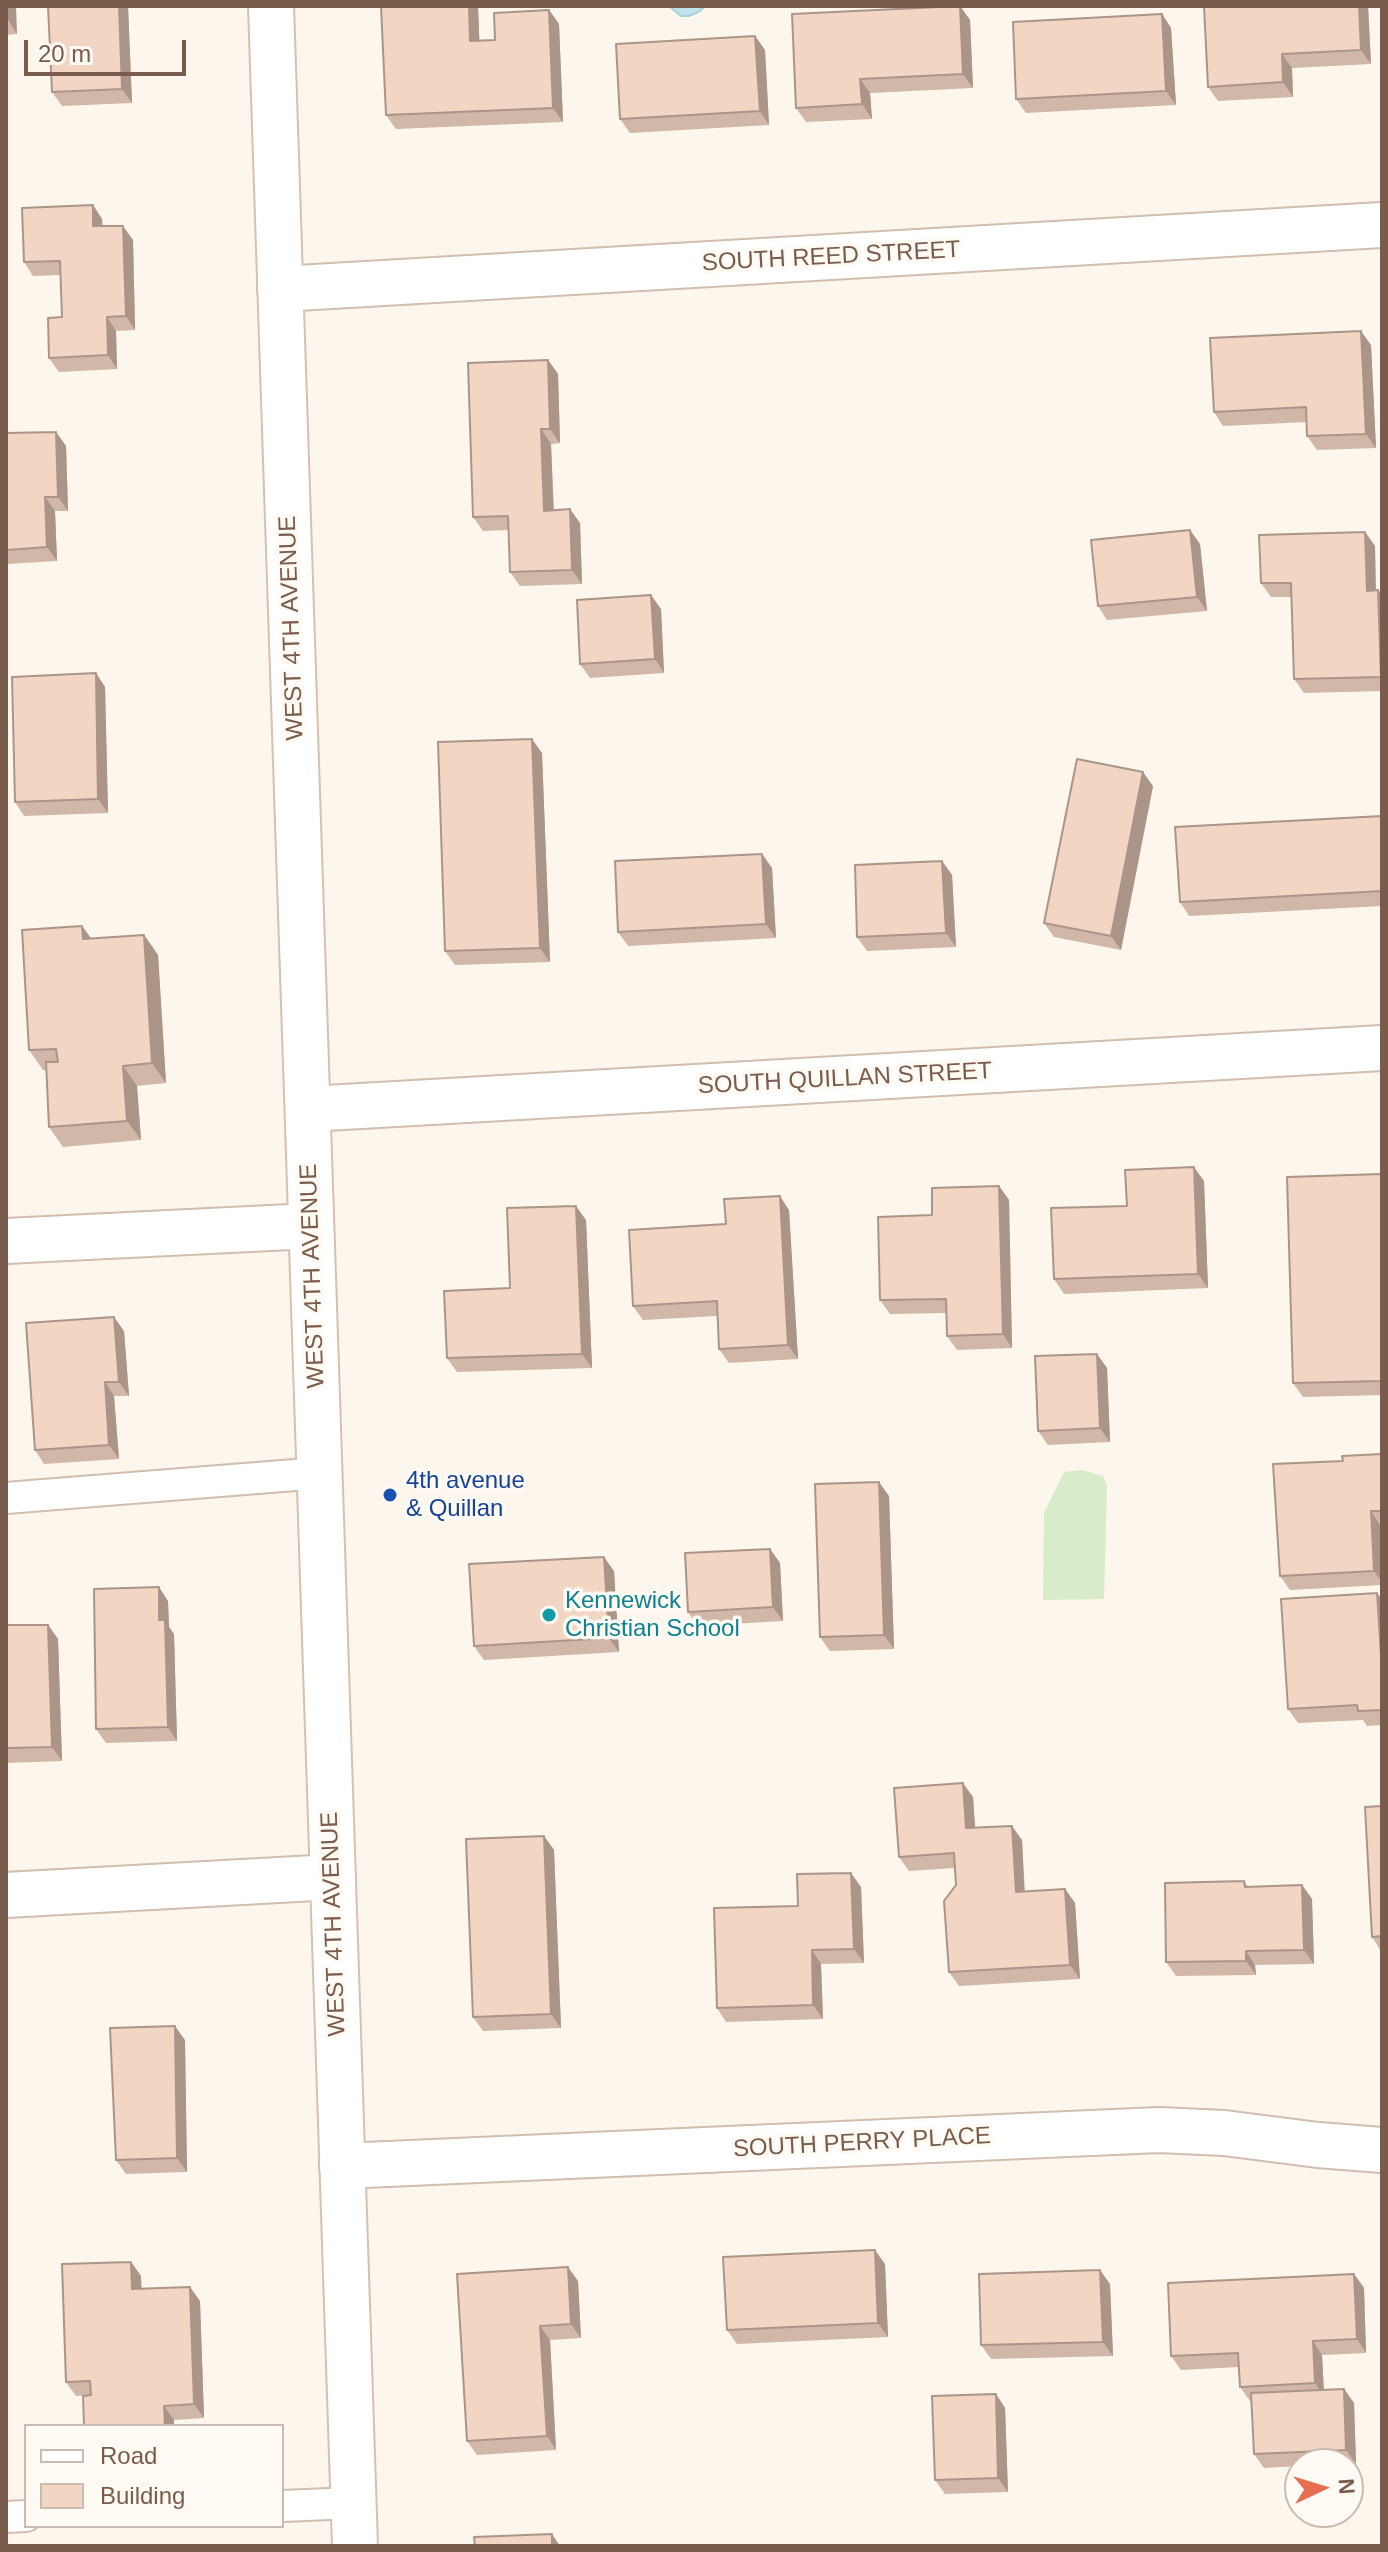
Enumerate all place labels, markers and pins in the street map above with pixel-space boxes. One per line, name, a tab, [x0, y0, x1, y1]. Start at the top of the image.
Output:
place label: 4th avenue & Quillan	[406, 1467, 525, 1523]
marker: 4th avenue & Quillan	[381, 1486, 399, 1504]
place label: Kennewick Christian School	[565, 1587, 740, 1643]
marker: Kennewick Christian School	[540, 1606, 558, 1624]

